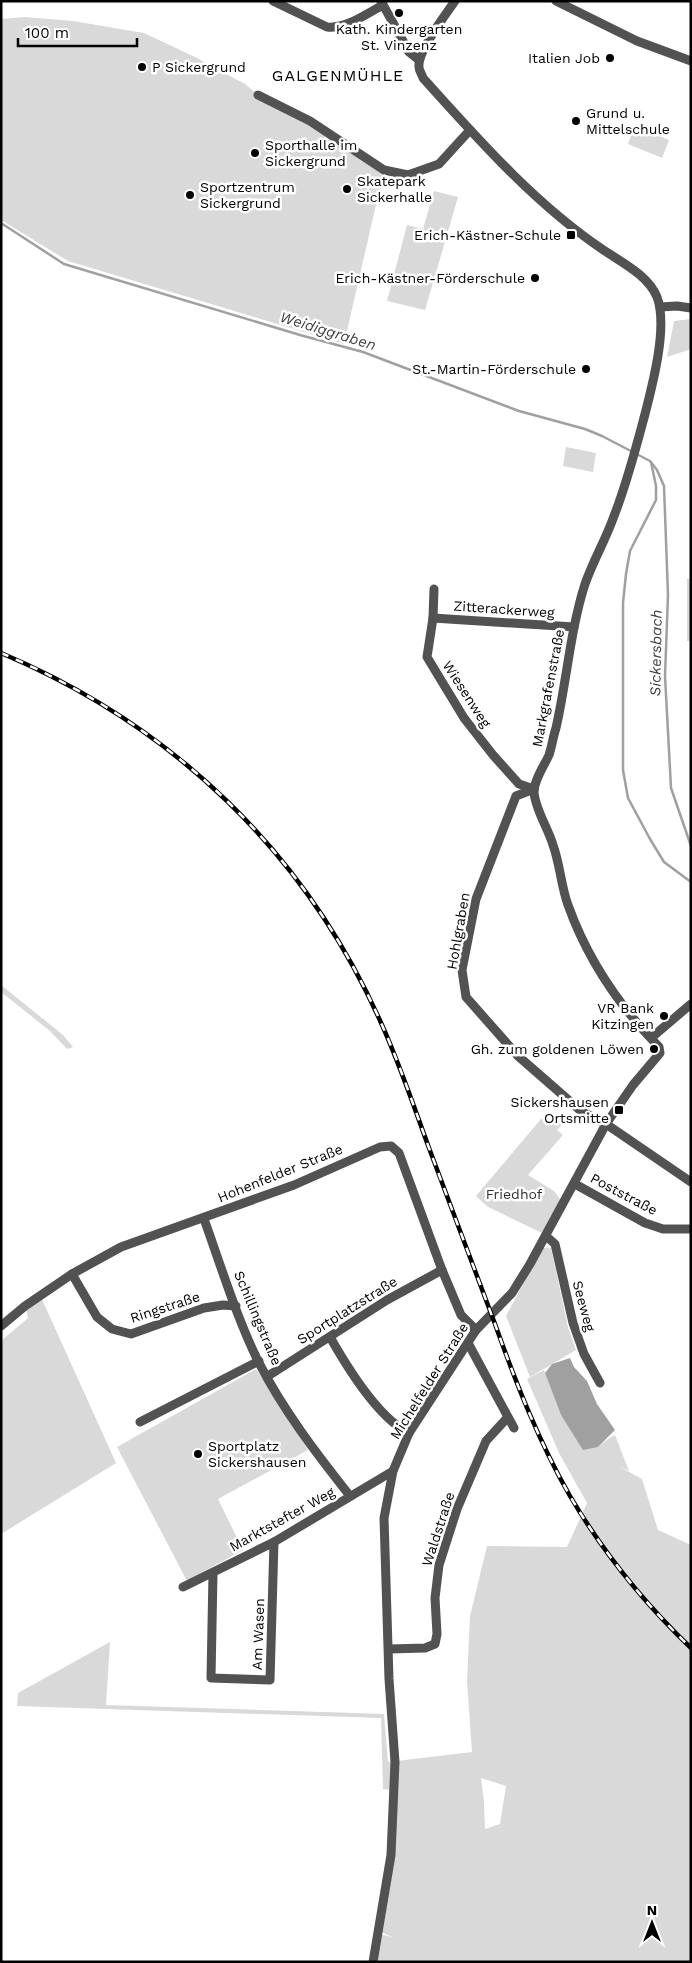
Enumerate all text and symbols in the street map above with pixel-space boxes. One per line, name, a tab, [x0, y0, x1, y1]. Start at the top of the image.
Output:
marker: Kath. Kindergarten St. Vinzenz	[393, 7, 405, 19]
scale bar	[18, 15, 136, 47]
place label: Kath. Kindergarten St. Vinzenz	[336, 21, 462, 53]
text: 100 m	[25, 24, 69, 42]
place label: Italien Job	[528, 50, 600, 66]
marker: Italien Job	[604, 52, 616, 64]
place label: P Sickergrund	[152, 59, 246, 75]
marker: P Sickergrund	[136, 61, 148, 73]
district label: GALGENMÜHLE	[272, 66, 404, 85]
place label: Grund u. Mittelschule	[586, 105, 670, 137]
marker: Grund u. Mittelschule	[570, 115, 582, 127]
place label: Sporthalle im Sickergrund	[265, 137, 357, 169]
marker: Sporthalle im Sickergrund	[249, 147, 261, 159]
place label: Skatepark Sickerhalle	[357, 173, 432, 205]
place label: Sportzentrum Sickergrund	[200, 179, 295, 211]
marker: Skatepark Sickerhalle	[341, 183, 353, 195]
marker: Sportzentrum Sickergrund	[184, 189, 196, 201]
place label: Erich-Kästner-Schule	[414, 227, 561, 243]
marker: Erich-Kästner-Schule	[565, 229, 577, 241]
place label: Erich-Kästner-Förderschule	[335, 270, 525, 286]
marker: Erich-Kästner-Förderschule	[529, 272, 541, 284]
water label: Weidiggraben	[278, 308, 378, 354]
place label: St.-Martin-Förderschule	[412, 361, 576, 377]
marker: St.-Martin-Förderschule	[580, 363, 592, 375]
street label: Zitterackerweg	[453, 597, 556, 621]
water label: Sickersbach	[646, 610, 666, 696]
street label: Markgrafenstraße	[529, 628, 567, 748]
street label: Wiesenweg	[440, 658, 495, 731]
street label: Hohlgraben	[443, 891, 473, 971]
place label: VR Bank Kitzingen	[591, 1000, 654, 1032]
marker: VR Bank Kitzingen	[658, 1010, 670, 1022]
place label: Gh. zum goldenen Löwen	[471, 1041, 644, 1057]
marker: Gh. zum goldenen Löwen	[648, 1043, 660, 1055]
place label: Sickershausen Ortsmitte	[511, 1094, 609, 1126]
marker: Sickershausen Ortsmitte	[613, 1104, 625, 1116]
street label: Hohenfelder Straße	[215, 1141, 345, 1205]
street label: Poststraße	[588, 1170, 660, 1218]
park label: Friedhof	[486, 1186, 543, 1202]
street label: Schillingstraße	[231, 1268, 285, 1368]
street label: Sportplatzstraße	[294, 1273, 400, 1347]
street label: Seeweg	[570, 1279, 599, 1334]
street label: Ringstraße	[128, 1288, 202, 1326]
street label: Michelfelder Straße	[387, 1320, 471, 1442]
place label: Sportplatz Sickershausen	[208, 1438, 306, 1470]
marker: Sportplatz Sickershausen	[192, 1448, 204, 1460]
street label: Marktstefter Weg	[227, 1483, 338, 1555]
street label: Waldstraße	[418, 1490, 458, 1568]
street label: Am Wasen	[249, 1598, 267, 1670]
north arrow	[627, 1898, 677, 1948]
text: N	[647, 1902, 657, 1918]

